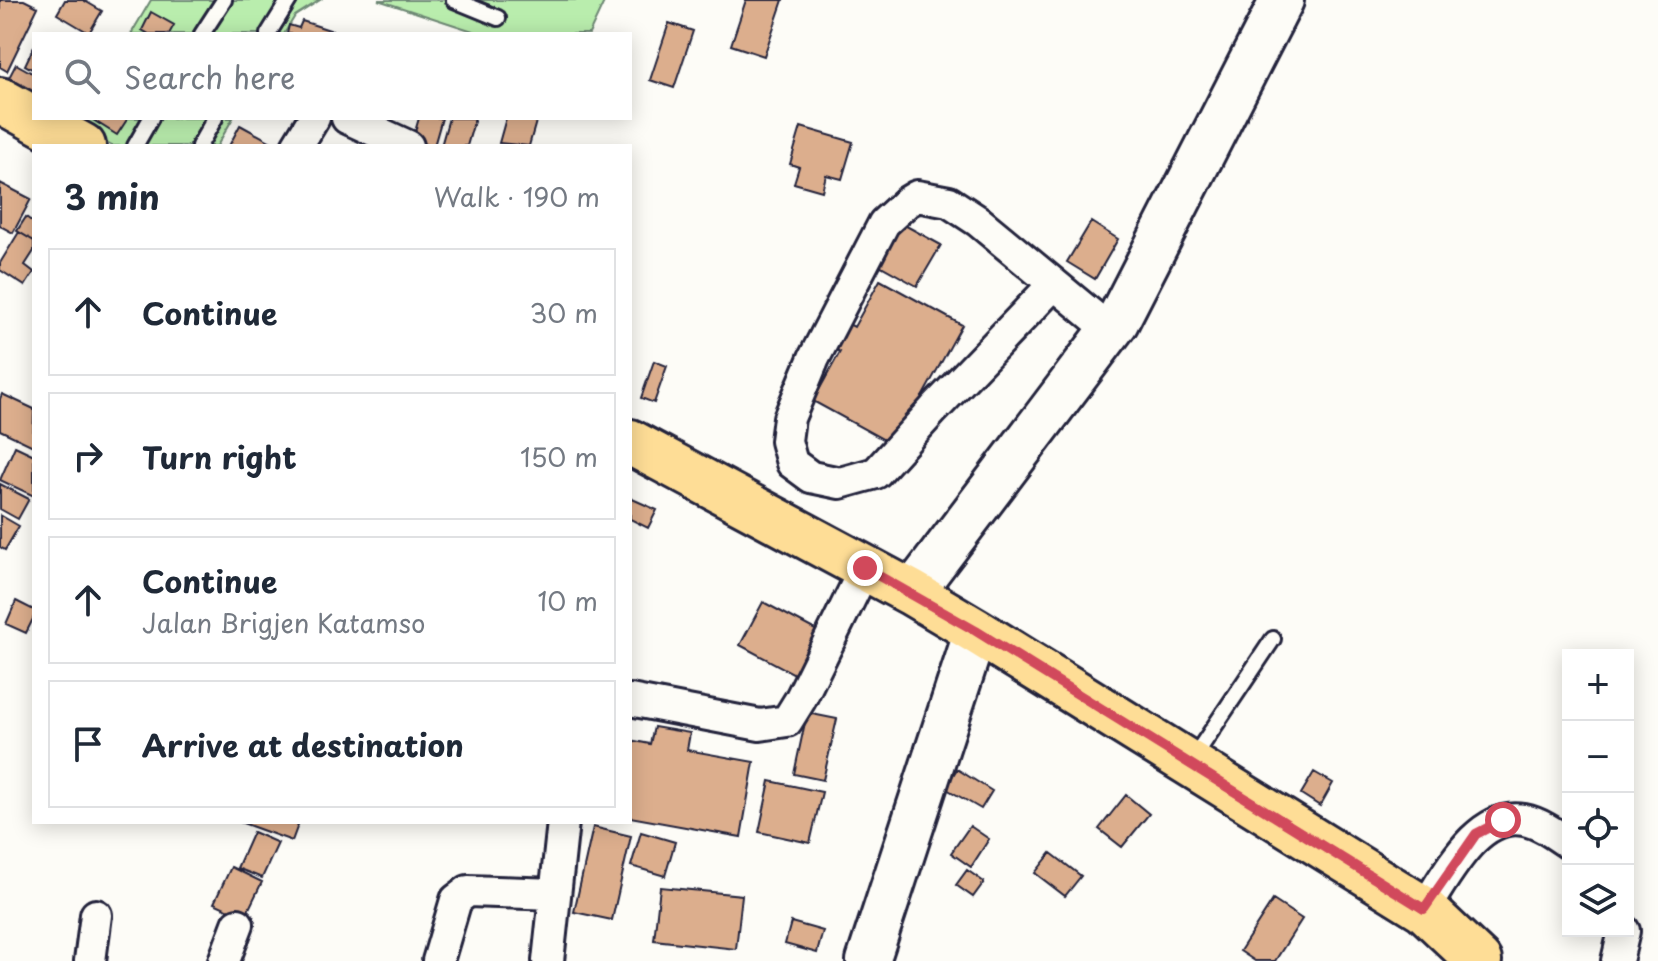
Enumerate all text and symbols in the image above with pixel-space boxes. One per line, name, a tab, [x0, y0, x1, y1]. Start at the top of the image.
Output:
search box	[32, 32, 632, 120]
icon: search	[60, 54, 104, 98]
text: Search here	[124, 54, 296, 99]
text: 3 min	[64, 170, 160, 222]
text: Walk · 190 m	[434, 177, 600, 216]
icon: ahead	[66, 290, 110, 334]
text: Continue	[142, 290, 277, 335]
text: 30 m	[530, 293, 598, 332]
icon: right	[66, 434, 110, 478]
text: Turn right	[142, 434, 297, 479]
text: 150 m	[520, 437, 598, 476]
route end	[847, 550, 883, 586]
text: Continue	[142, 558, 277, 603]
icon: ahead	[66, 578, 110, 622]
text: 10 m	[537, 581, 598, 620]
text: Jalan Brigjen Katamso	[142, 603, 425, 642]
map controls	[1562, 649, 1634, 937]
button: +	[1562, 649, 1634, 721]
button: −	[1562, 721, 1634, 793]
icon: arrive	[66, 722, 110, 766]
text: Arrive at destination	[142, 722, 464, 767]
button: locate	[1562, 793, 1634, 865]
route start	[1485, 802, 1521, 838]
button: layers	[1562, 865, 1634, 937]

